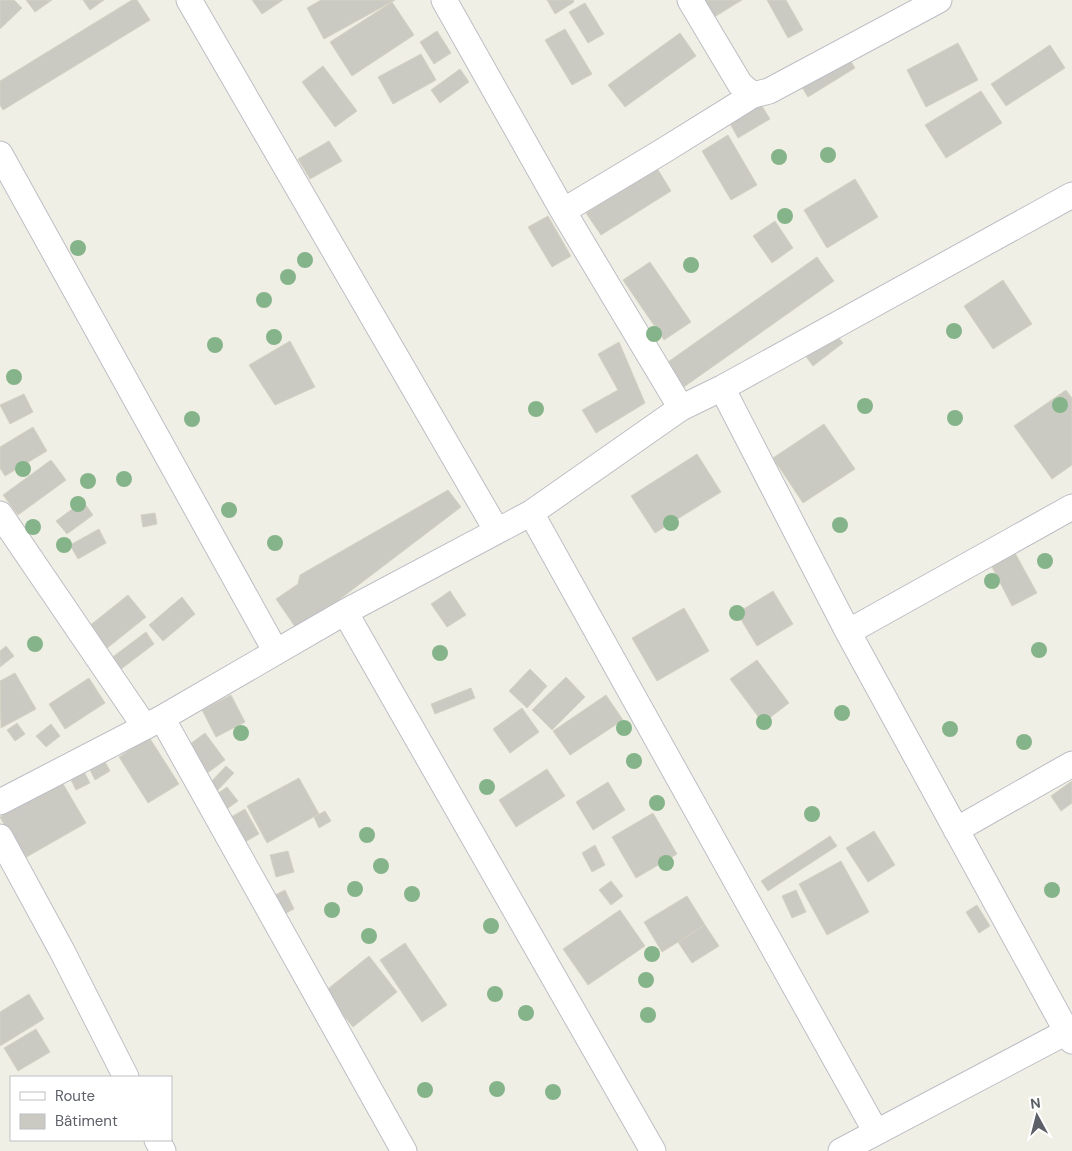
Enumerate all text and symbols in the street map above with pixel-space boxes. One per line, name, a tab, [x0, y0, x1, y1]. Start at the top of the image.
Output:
legend	[10, 1076, 172, 1141]
text: Route	[55, 1086, 95, 1106]
north arrow	[1012, 1091, 1062, 1141]
text: N	[1029, 1094, 1042, 1113]
text: Bâtiment	[55, 1111, 118, 1131]

